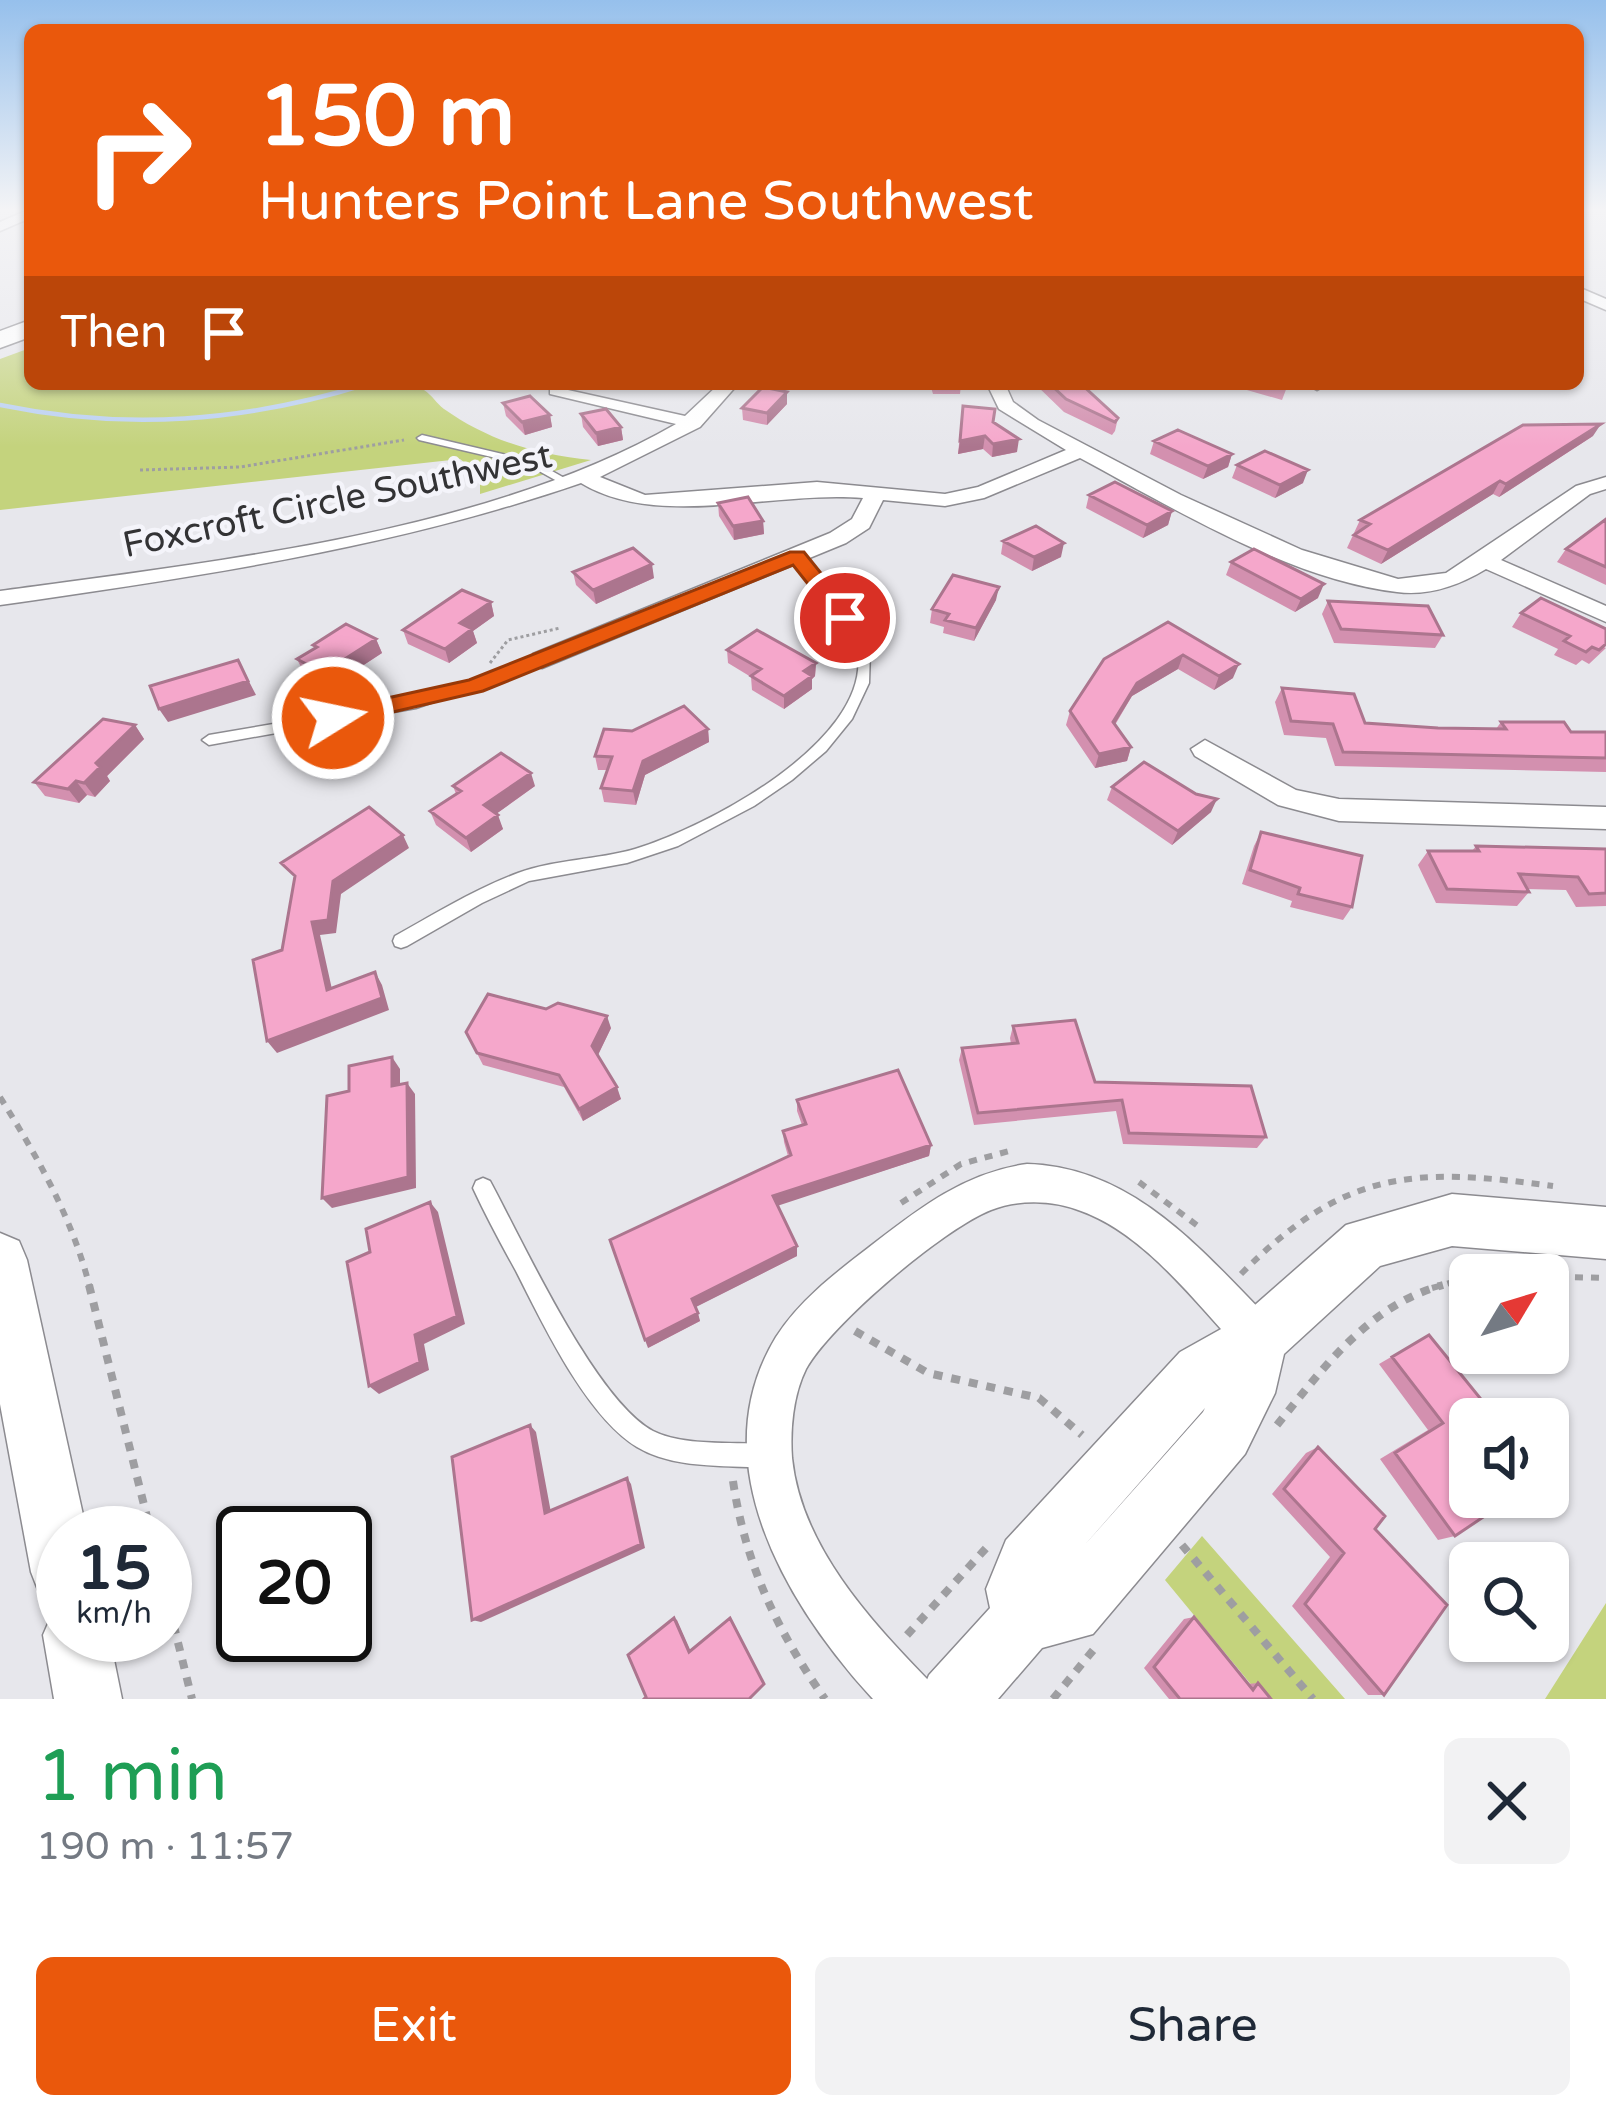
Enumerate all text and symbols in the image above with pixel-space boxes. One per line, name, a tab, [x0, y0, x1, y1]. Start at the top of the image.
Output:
text: 150 m	[258, 67, 515, 168]
icon: right	[60, 72, 216, 228]
text: Hunters Point Lane Southwest	[258, 169, 1034, 234]
icon: arrive	[191, 300, 257, 366]
text: Then	[60, 306, 167, 360]
street label: Foxcroft Circle Southwest	[119, 434, 556, 567]
pin	[794, 567, 896, 669]
icon: arrive	[812, 585, 878, 651]
position arrow	[270, 655, 396, 781]
north arrow	[1449, 1254, 1569, 1374]
map controls	[1449, 1254, 1569, 1662]
button: sound	[1449, 1398, 1569, 1518]
speed limit sign: 20	[216, 1506, 372, 1662]
text: 15	[76, 1533, 152, 1605]
button: search	[1449, 1542, 1569, 1662]
text: km/h	[76, 1595, 152, 1632]
text: 1 min	[36, 1734, 228, 1821]
button: close	[1444, 1738, 1570, 1864]
text: 190 m · 11:57	[36, 1823, 294, 1870]
button: Exit	[36, 1957, 791, 2095]
button: Share	[815, 1957, 1570, 2095]

